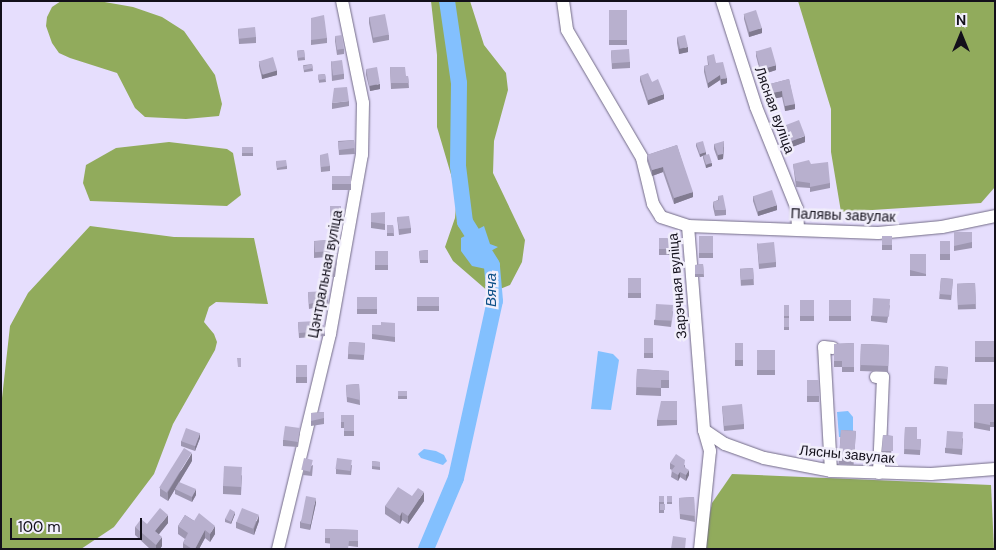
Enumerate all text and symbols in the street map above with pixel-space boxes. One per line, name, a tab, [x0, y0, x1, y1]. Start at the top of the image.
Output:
north arrow	[936, 10, 986, 60]
text: N	[956, 11, 966, 29]
street label: Лясная вуліца	[751, 64, 799, 156]
street label: Палявы завулак	[790, 205, 896, 225]
street label: Цэнтральная вуліца	[304, 208, 346, 340]
street label: Зарэчная вуліца	[664, 232, 690, 340]
water label: Вяча	[483, 273, 501, 307]
street label: Лясны завулак	[799, 441, 895, 467]
scale bar	[12, 508, 145, 540]
text: 100 m	[18, 517, 61, 537]

